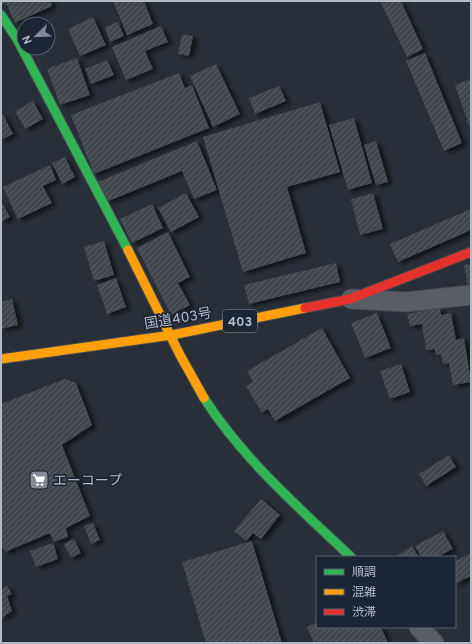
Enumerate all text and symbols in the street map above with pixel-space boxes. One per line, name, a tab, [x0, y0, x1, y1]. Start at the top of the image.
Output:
north arrow	[16, 16, 56, 56]
text: N	[20, 33, 36, 46]
street label: 国道403号	[143, 305, 213, 334]
road number: 403	[223, 310, 257, 332]
supermarket icon: エーコープ	[28, 469, 50, 491]
place label: エーコープ	[53, 473, 122, 490]
legend	[316, 556, 456, 628]
text: 順調	[352, 565, 376, 581]
text: 混雑	[352, 585, 376, 601]
text: 渋滞	[352, 605, 376, 621]

